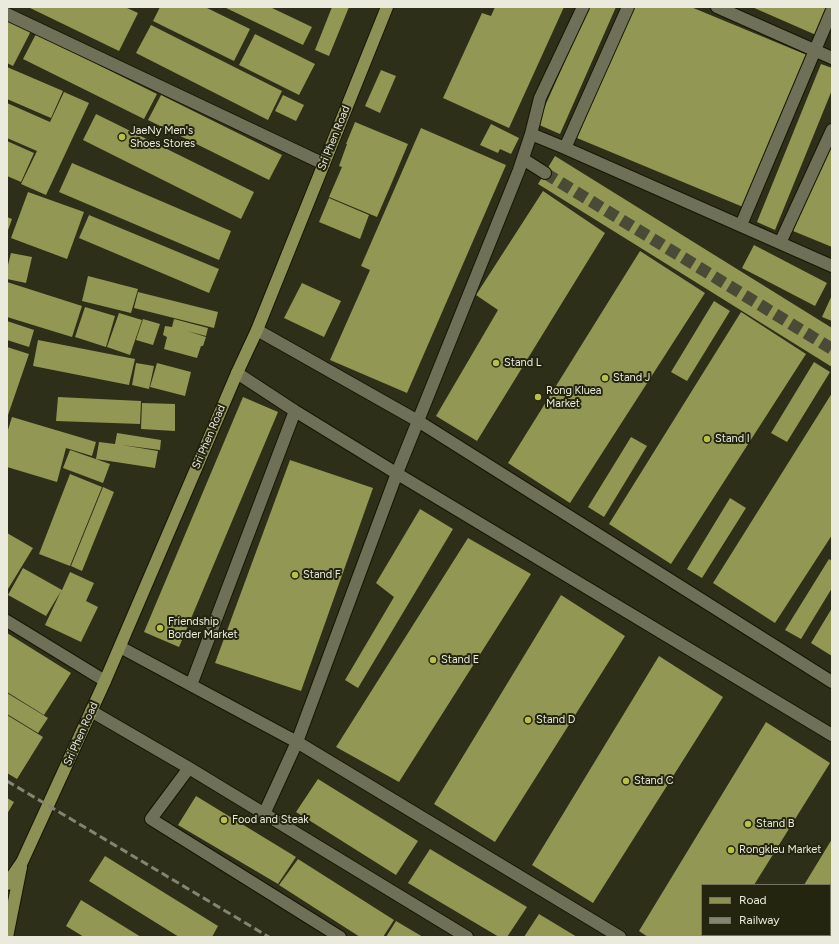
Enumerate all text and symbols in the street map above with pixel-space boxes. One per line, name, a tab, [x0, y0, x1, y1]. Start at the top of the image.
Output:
street label: Sri Phen Road	[315, 104, 353, 172]
place label: JaeNy Men's Shoes Stores	[130, 124, 195, 150]
marker: JaeNy Men's Shoes Stores	[117, 132, 127, 142]
place label: Stand L	[504, 356, 542, 370]
marker: Stand L	[491, 358, 501, 368]
place label: Stand J	[613, 371, 650, 385]
marker: Stand J	[600, 373, 610, 383]
place label: Rong Kluea Market	[546, 384, 601, 410]
marker: Rong Kluea Market	[533, 392, 543, 402]
street label: Sri Phen Road	[190, 403, 228, 471]
place label: Stand I	[715, 432, 750, 446]
marker: Stand I	[702, 434, 712, 444]
place label: Stand F	[303, 568, 341, 582]
marker: Stand F	[290, 570, 300, 580]
place label: Friendship Border Market	[168, 615, 238, 641]
marker: Friendship Border Market	[155, 623, 165, 633]
place label: Stand E	[441, 653, 479, 667]
marker: Stand E	[428, 655, 438, 665]
street label: Sri Phen Road	[61, 700, 101, 768]
place label: Stand D	[536, 713, 575, 727]
marker: Stand D	[523, 715, 533, 725]
place label: Stand C	[634, 774, 674, 788]
marker: Stand C	[621, 776, 631, 786]
place label: Food and Steak	[232, 813, 309, 827]
marker: Food and Steak	[219, 815, 229, 825]
place label: Stand B	[756, 817, 795, 831]
marker: Stand B	[743, 819, 753, 829]
place label: Rongkleu Market	[739, 843, 821, 857]
marker: Rongkleu Market	[726, 845, 736, 855]
legend	[701, 884, 831, 936]
text: Road	[739, 893, 767, 907]
text: Railway	[739, 913, 780, 927]

